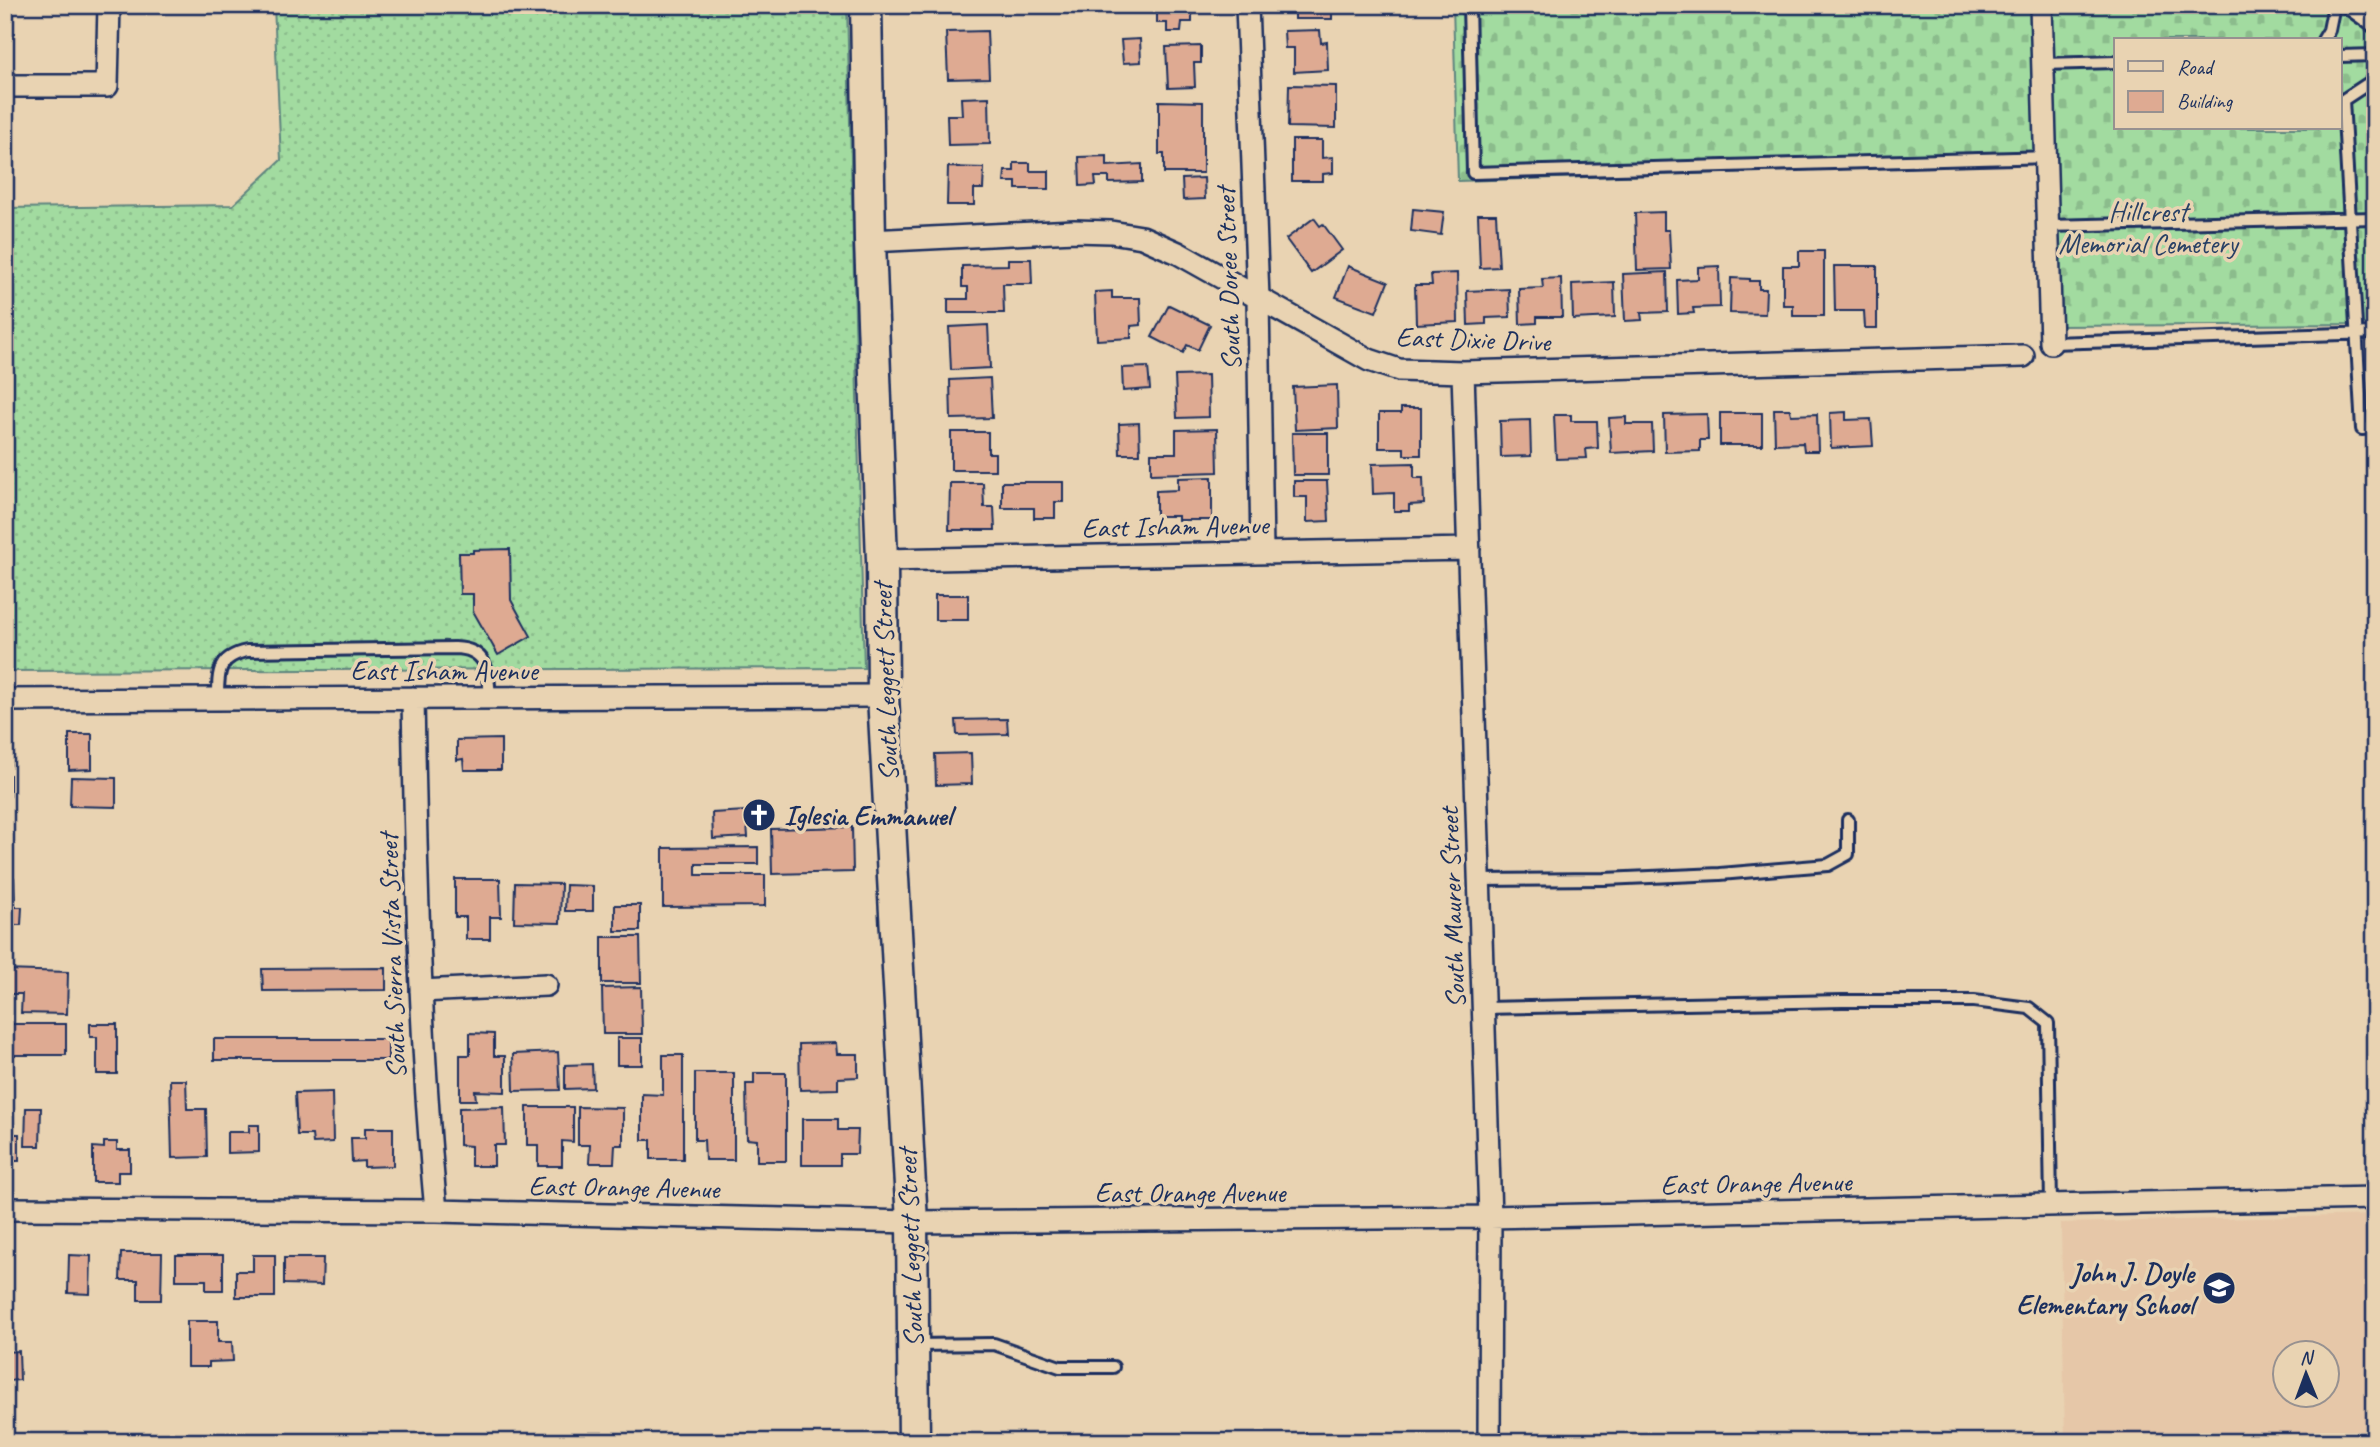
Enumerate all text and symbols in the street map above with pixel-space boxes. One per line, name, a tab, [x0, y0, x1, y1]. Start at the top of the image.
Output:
legend	[2114, 38, 2342, 130]
text: Road	[2177, 54, 2216, 80]
text: Building	[2177, 88, 2234, 114]
street label: South Doree Street	[1207, 183, 1249, 371]
park label: Hillcrest Memorial Cemetery	[2059, 194, 2240, 261]
street label: East Dixie Drive	[1395, 319, 1553, 359]
street label: East Isham Avenue	[1081, 507, 1271, 545]
street label: South Leggett Street	[864, 578, 906, 782]
street label: East Isham Avenue	[350, 653, 539, 688]
church icon: Iglesia Emmanuel	[740, 796, 778, 834]
place label: Iglesia Emmanuel	[784, 798, 958, 833]
street label: South Maurer Street	[1431, 804, 1473, 1009]
street label: South Sierra Vista Street	[370, 829, 414, 1079]
street label: South Leggett Street	[889, 1144, 931, 1348]
street label: East Orange Avenue	[1660, 1164, 1854, 1202]
street label: East Orange Avenue	[528, 1168, 722, 1206]
street label: East Orange Avenue	[1095, 1175, 1287, 1210]
place label: John J. Doyle Elementary School	[2016, 1255, 2199, 1322]
school or university icon: John J. Doyle Elementary School	[2200, 1269, 2238, 1307]
north arrow	[2272, 1338, 2342, 1408]
text: N	[2300, 1346, 2315, 1370]

